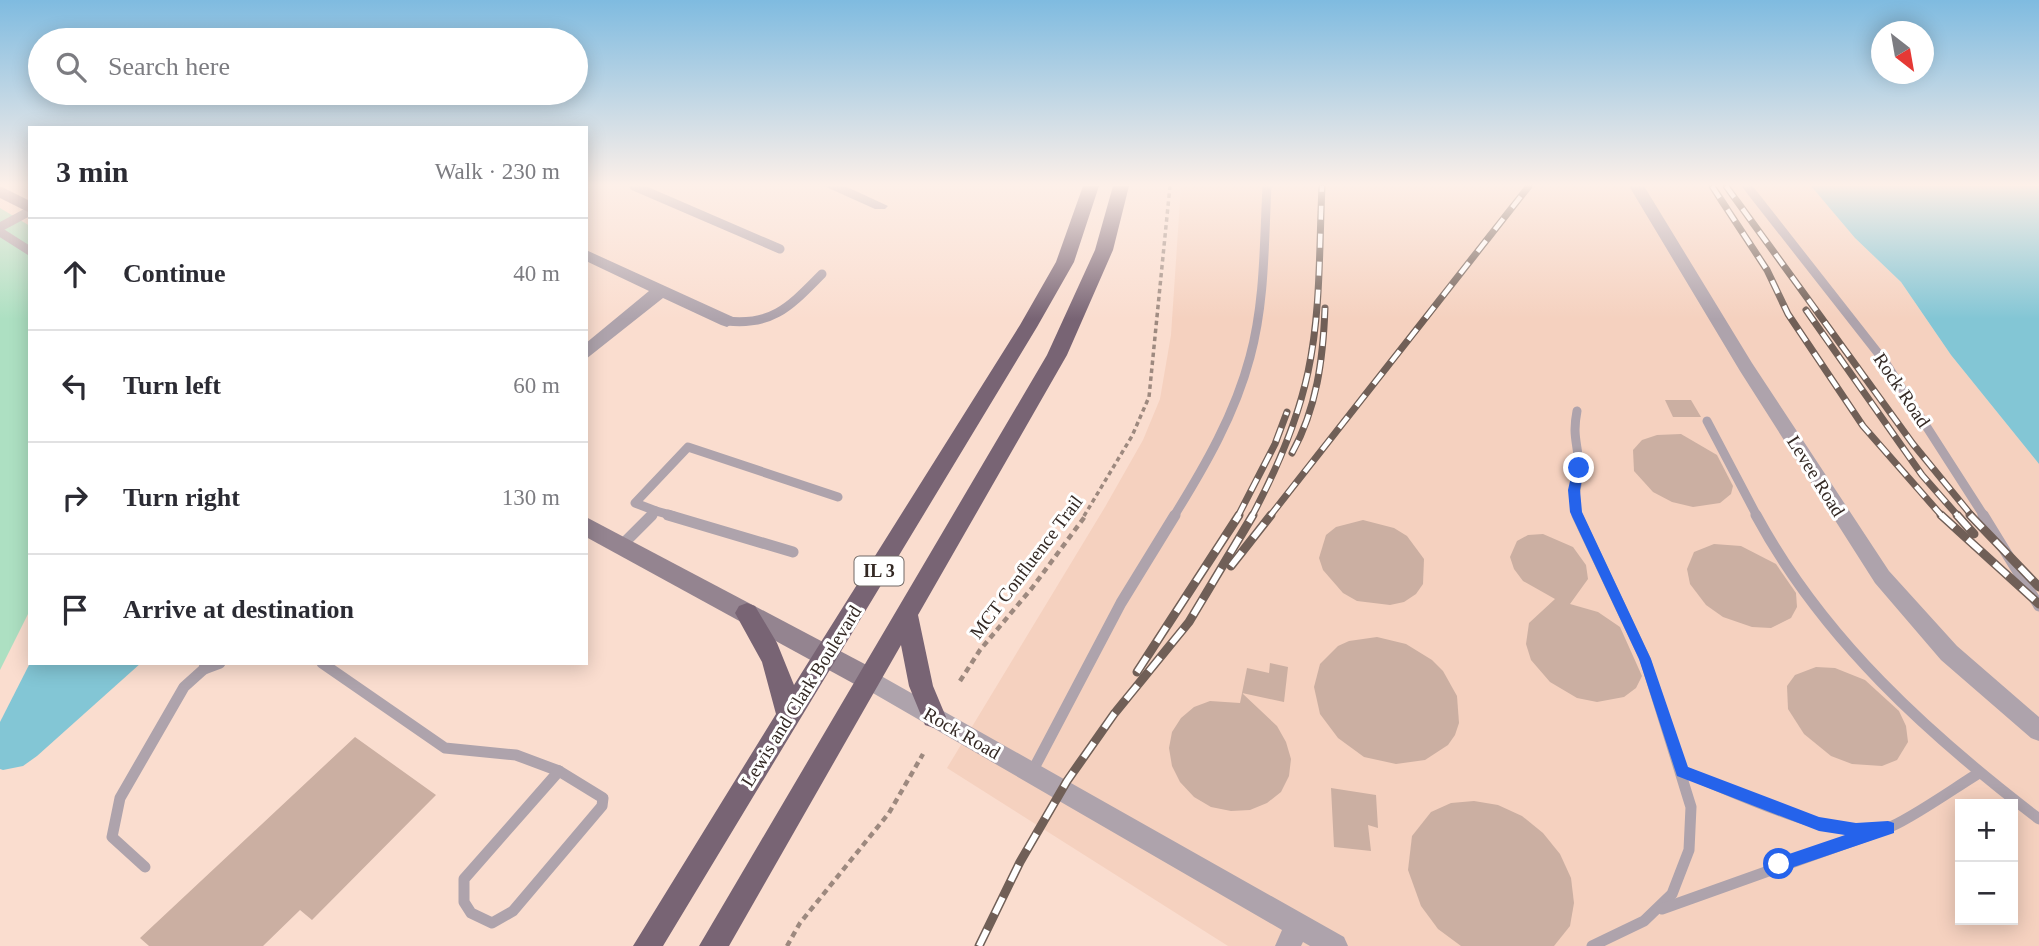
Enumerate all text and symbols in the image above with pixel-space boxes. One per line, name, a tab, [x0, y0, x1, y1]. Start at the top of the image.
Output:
north arrow	[1871, 21, 1934, 84]
search box	[28, 28, 588, 105]
icon: search	[52, 48, 90, 86]
text: Search here	[108, 52, 230, 81]
text: 3 min	[56, 155, 129, 188]
text: Walk · 230 m	[435, 159, 560, 184]
icon: ahead	[56, 255, 94, 293]
text: Continue	[123, 259, 226, 288]
text: 40 m	[513, 261, 560, 286]
street label: Rock Road	[1870, 349, 1935, 432]
icon: left	[56, 367, 94, 405]
text: Turn left	[123, 371, 221, 400]
text: 60 m	[513, 373, 560, 398]
street label: Levee Road	[1783, 432, 1849, 521]
route end	[1563, 452, 1594, 483]
icon: right	[56, 479, 94, 517]
text: Turn right	[123, 483, 240, 512]
text: 130 m	[502, 485, 560, 510]
street label: MCT Confluence Trail	[965, 491, 1087, 643]
road number: IL 3	[854, 556, 903, 586]
icon: arrive	[56, 591, 94, 629]
text: Arrive at destination	[123, 595, 354, 624]
street label: Lewis and Clark Boulevard	[737, 601, 866, 790]
street label: Rock Road	[920, 703, 1004, 764]
map controls	[1955, 799, 2018, 925]
button: +	[1955, 799, 2018, 862]
route start	[1763, 848, 1794, 879]
button: −	[1955, 862, 2018, 925]

